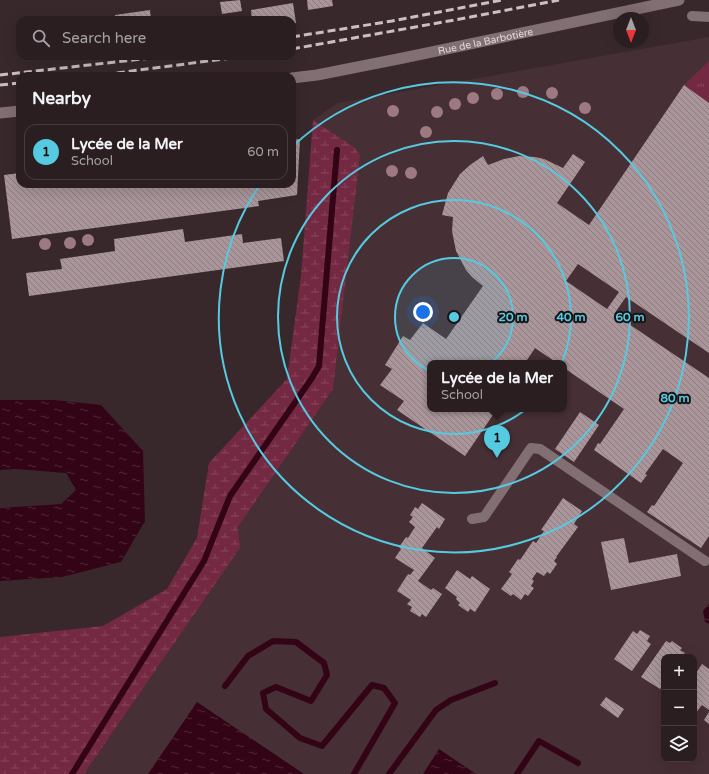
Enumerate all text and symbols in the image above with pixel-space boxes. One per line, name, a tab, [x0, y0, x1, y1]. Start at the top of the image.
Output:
north arrow	[613, 12, 649, 48]
search box	[16, 16, 296, 60]
street label: Rue de la Barbotière	[437, 26, 535, 58]
icon: search	[30, 27, 52, 49]
text: Search here	[62, 29, 146, 47]
text: Nearby	[32, 88, 91, 109]
text: Lycée de la Mer	[71, 135, 183, 153]
text: 1	[42, 144, 50, 160]
text: 60 m	[247, 144, 279, 160]
text: School	[71, 153, 113, 169]
your location	[413, 302, 433, 322]
centre of rings	[447, 310, 461, 324]
text: 20 m	[498, 310, 528, 324]
text: 40 m	[556, 310, 586, 324]
text: 60 m	[615, 310, 645, 324]
popup	[427, 360, 567, 412]
text: Lycée de la Mer	[441, 369, 553, 387]
text: School	[441, 387, 483, 403]
text: 80 m	[660, 391, 690, 405]
pin: 1	[484, 425, 510, 458]
map controls	[661, 654, 697, 762]
button: +	[661, 654, 697, 690]
button: −	[661, 690, 697, 726]
button: layers	[661, 726, 697, 762]

